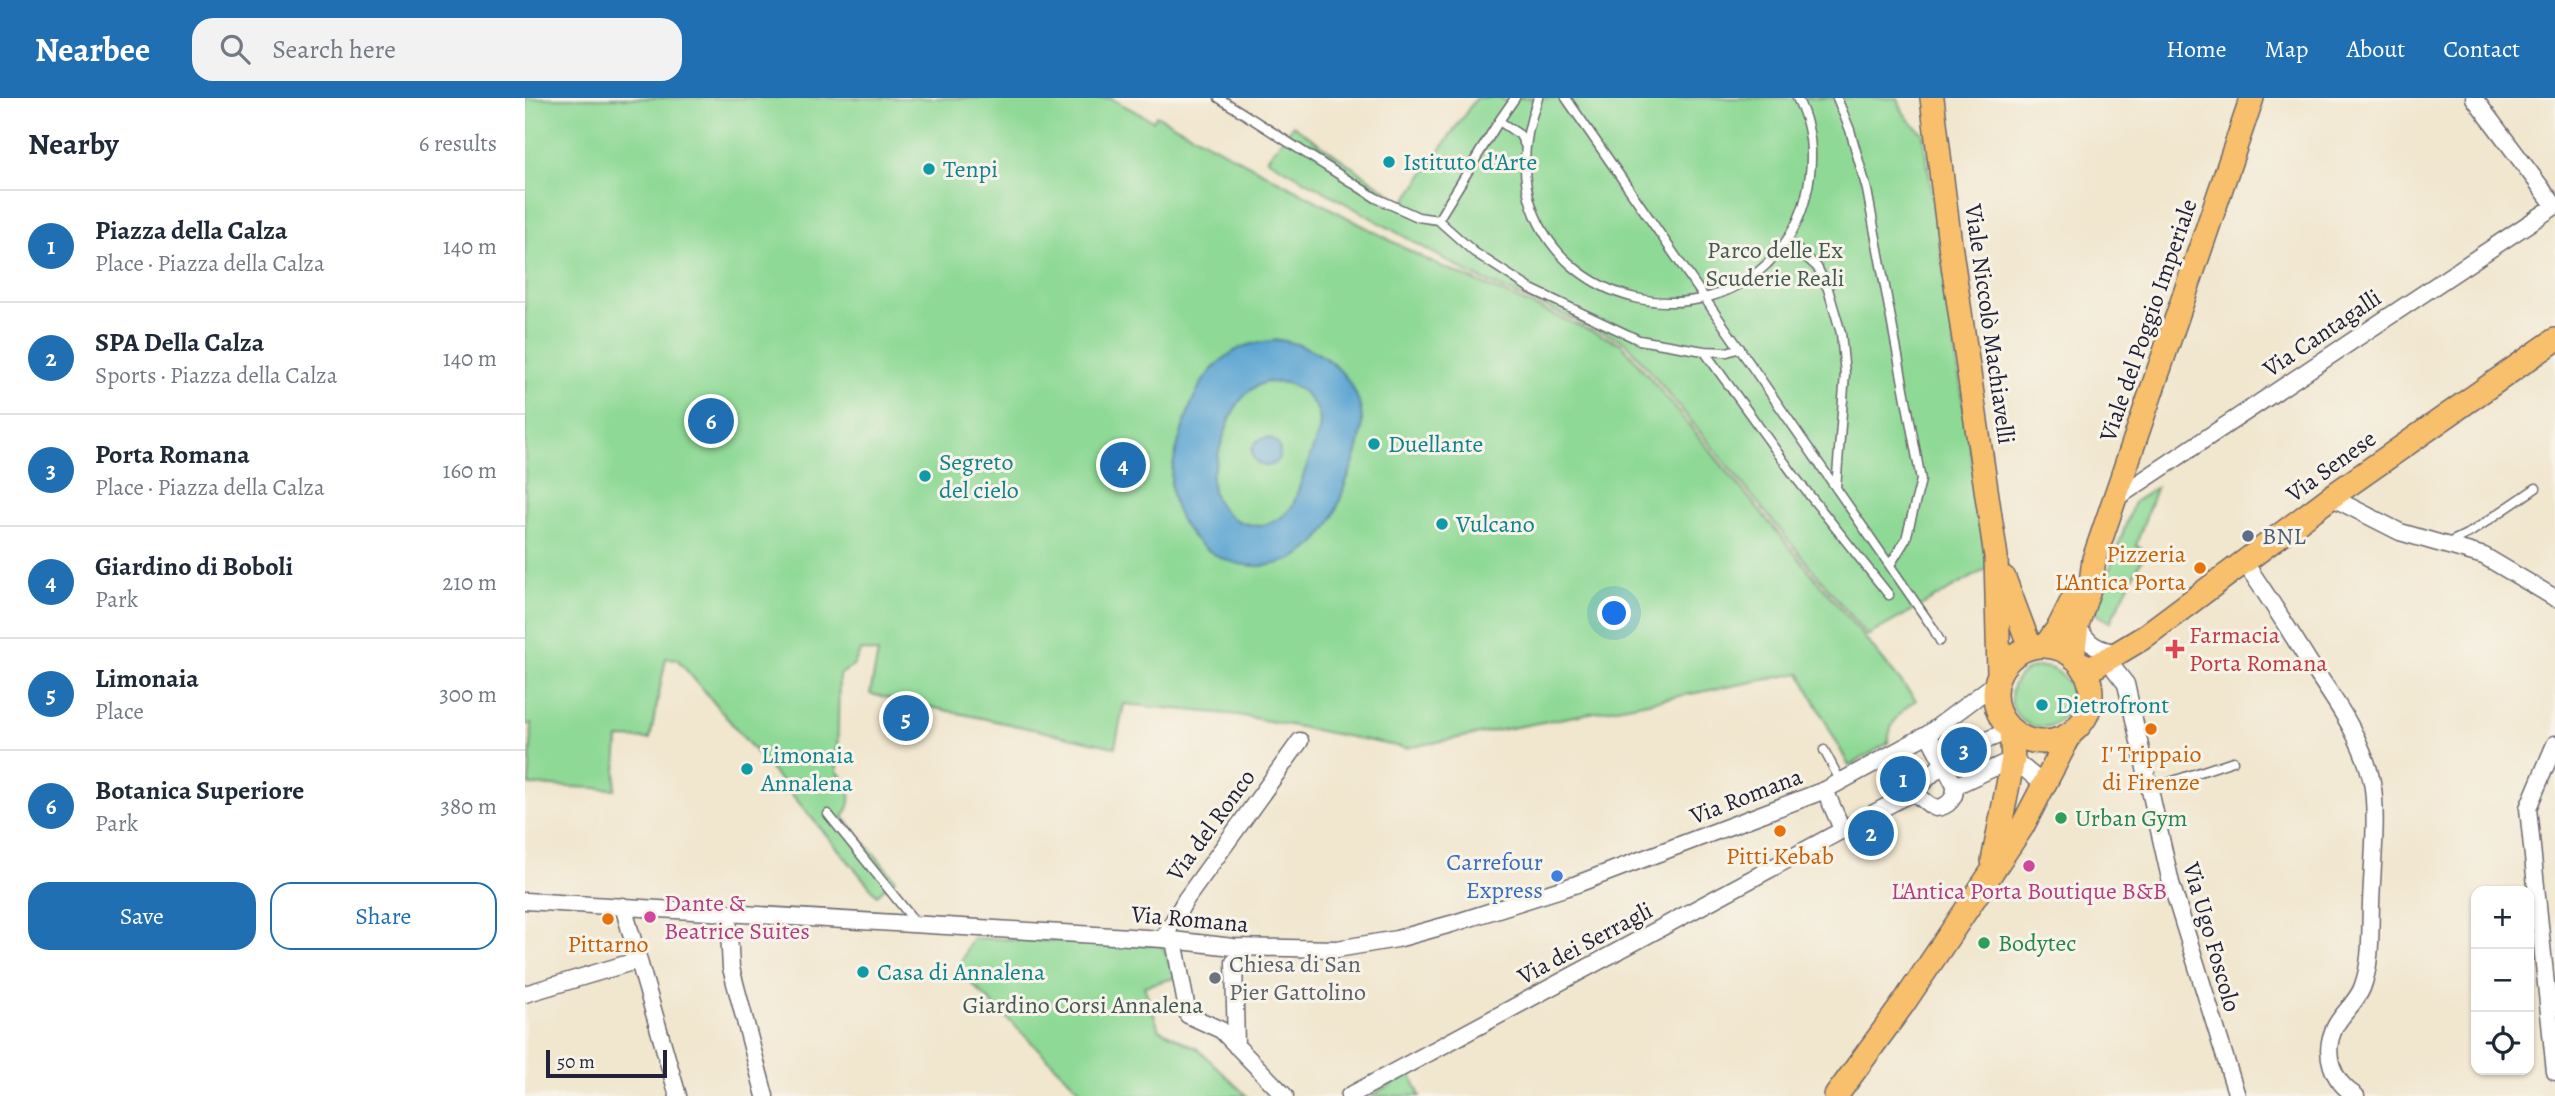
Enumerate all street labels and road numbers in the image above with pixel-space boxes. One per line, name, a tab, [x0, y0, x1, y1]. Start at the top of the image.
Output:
street label: Viale del Poggio Imperiale	[2091, 195, 2205, 446]
street label: Viale Niccolò Machiavelli	[1957, 201, 2023, 446]
street label: Via Cantagalli	[2256, 282, 2387, 385]
street label: Via Senese	[2279, 423, 2382, 510]
street label: Via Romana	[1684, 760, 1807, 832]
street label: Via del Ronco	[1159, 762, 1263, 888]
street label: Via Ugo Foscolo	[2175, 858, 2249, 1015]
street label: Via dei Serragli	[1511, 894, 1658, 992]
street label: Via Romana	[1129, 898, 1251, 940]

